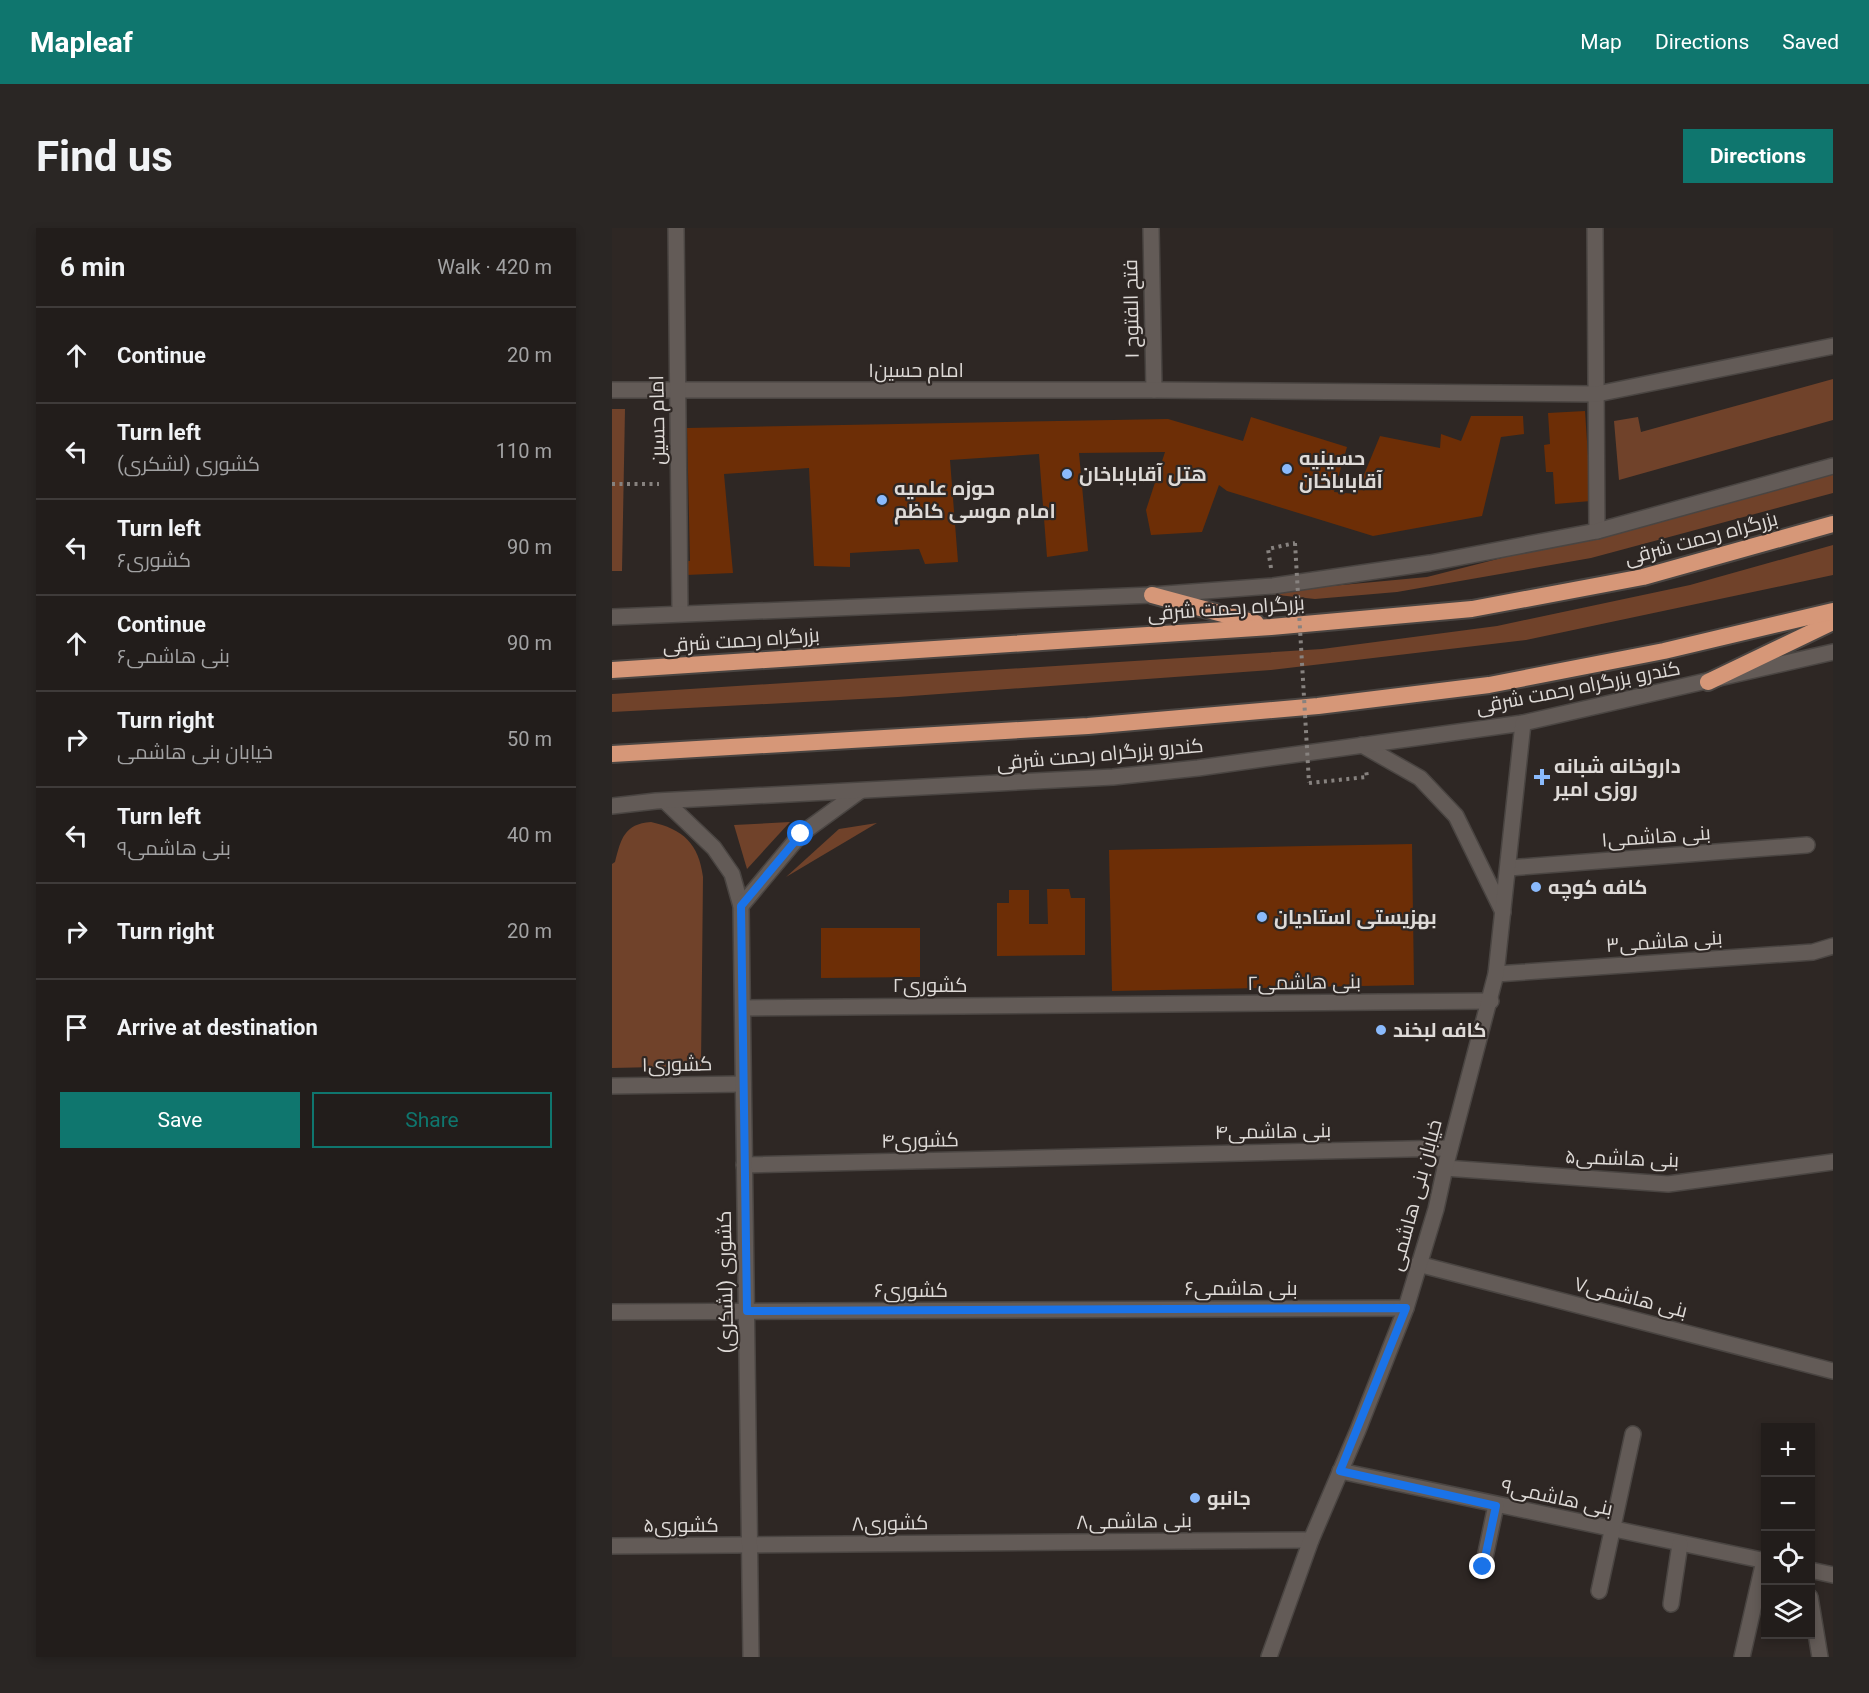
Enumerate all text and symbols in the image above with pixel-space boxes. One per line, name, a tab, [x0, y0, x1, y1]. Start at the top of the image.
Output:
text: Mapleaf	[30, 26, 133, 59]
text: Map	[1580, 30, 1622, 54]
text: Directions	[1655, 30, 1749, 54]
text: Saved	[1782, 30, 1839, 54]
button: Directions	[1683, 129, 1833, 183]
text: Find us	[36, 132, 173, 181]
text: 6 min	[60, 252, 125, 282]
text: Walk · 420 m	[437, 255, 552, 279]
street label: فتح الفتوح ۱	[1118, 259, 1146, 359]
icon: ahead	[60, 339, 93, 372]
text: Continue	[117, 343, 206, 368]
text: 20 m	[507, 343, 552, 367]
street label: امام حسین۱	[868, 358, 964, 384]
street label: امام حسین	[644, 375, 672, 465]
text: Turn left	[117, 420, 201, 445]
icon: left	[60, 435, 93, 468]
text: 110 m	[496, 439, 552, 463]
place label: حسینیه آقاباباخان	[1299, 446, 1384, 493]
text: کشوری (لشکری)	[117, 452, 260, 476]
place label: هتل آقاباباخان	[1079, 462, 1207, 486]
marker: حسینیه آقاباباخان	[1280, 462, 1294, 476]
marker: هتل آقاباباخان	[1060, 467, 1074, 481]
place label: حوزه علمیه امام موسی کاظم	[894, 476, 1056, 525]
marker: حوزه علمیه امام موسی کاظم	[875, 493, 889, 507]
street label: بزرگراه رحمت شرقی	[1622, 506, 1780, 571]
text: Turn left	[117, 516, 201, 541]
icon: left	[60, 531, 93, 564]
text: 90 m	[507, 535, 552, 559]
text: کشوری۶	[117, 548, 191, 572]
street label: بزرگراه رحمت شرقی	[1147, 591, 1305, 626]
text: Continue	[117, 612, 206, 637]
street label: بزرگراه رحمت شرقی	[662, 623, 820, 658]
icon: ahead	[60, 627, 93, 660]
text: 90 m	[507, 631, 552, 655]
text: ۶بنی هاشمی	[117, 644, 230, 668]
street label: کندرو بزرگراه رحمت شرقی	[1474, 655, 1682, 720]
text: Turn right	[117, 708, 214, 733]
icon: right	[60, 723, 93, 756]
text: 50 m	[507, 727, 552, 751]
street label: کندرو بزرگراه رحمت شرقی	[996, 733, 1205, 776]
text: خیابان بنی هاشمی	[117, 740, 273, 764]
place label: داروخانه شبانه روزی امیر	[1553, 754, 1681, 801]
marker: داروخانه شبانه روزی امیر	[1535, 770, 1549, 784]
text: Turn left	[117, 804, 201, 829]
icon: left	[60, 819, 93, 852]
route start	[787, 820, 813, 846]
street label: بنی هاشمی۱	[1600, 820, 1712, 853]
text: 40 m	[507, 823, 552, 847]
text: بنی هاشمی۹	[117, 836, 231, 860]
place label: کافه کوچه	[1548, 875, 1647, 901]
marker: کافه کوچه	[1529, 880, 1543, 894]
place label: بهزیستی استادیان	[1274, 905, 1437, 930]
marker: بهزیستی استادیان	[1255, 910, 1269, 924]
icon: right	[60, 915, 93, 948]
text: Turn right	[117, 919, 214, 944]
text: 20 m	[507, 919, 552, 943]
street label: بنی هاشمی۳	[1605, 925, 1723, 958]
street label: ۲بنی هاشمی	[1247, 969, 1361, 996]
street label: کشوری۲	[893, 973, 968, 998]
icon: arrive	[60, 1011, 93, 1044]
text: Arrive at destination	[117, 1015, 318, 1040]
place label: کافه لبخند	[1393, 1018, 1487, 1042]
marker: کافه لبخند	[1374, 1023, 1388, 1037]
street label: ۱کشوری	[641, 1051, 713, 1078]
button: Save	[60, 1092, 300, 1148]
button: Share	[312, 1092, 552, 1148]
street label: خیابان بنی هاشمی	[1383, 1117, 1448, 1274]
street label: ۴بنی هاشمی	[1214, 1118, 1332, 1145]
street label: کشوری۴	[881, 1127, 959, 1154]
street label: بنی هاشمی۵	[1564, 1144, 1680, 1173]
street label: کشوری (لشکری)	[712, 1210, 739, 1354]
street label: بنی هاشمی۷	[1572, 1271, 1690, 1324]
street label: ۶بنی هاشمی	[1185, 1276, 1297, 1301]
street label: کشوری۶	[874, 1278, 948, 1303]
map controls	[1761, 1423, 1815, 1639]
button: +	[1761, 1423, 1815, 1477]
street label: بنی هاشمی۹	[1499, 1473, 1615, 1522]
button: −	[1761, 1477, 1815, 1531]
place label: جانبو	[1207, 1486, 1251, 1510]
marker: جانبو	[1188, 1491, 1202, 1505]
street label: ۸بنی هاشمی	[1076, 1508, 1192, 1535]
street label: ۸کشوری	[851, 1510, 929, 1537]
street label: ۵کشوری	[643, 1513, 719, 1538]
button: locate	[1761, 1531, 1815, 1585]
route end	[1469, 1553, 1495, 1579]
button: layers	[1761, 1585, 1815, 1639]

